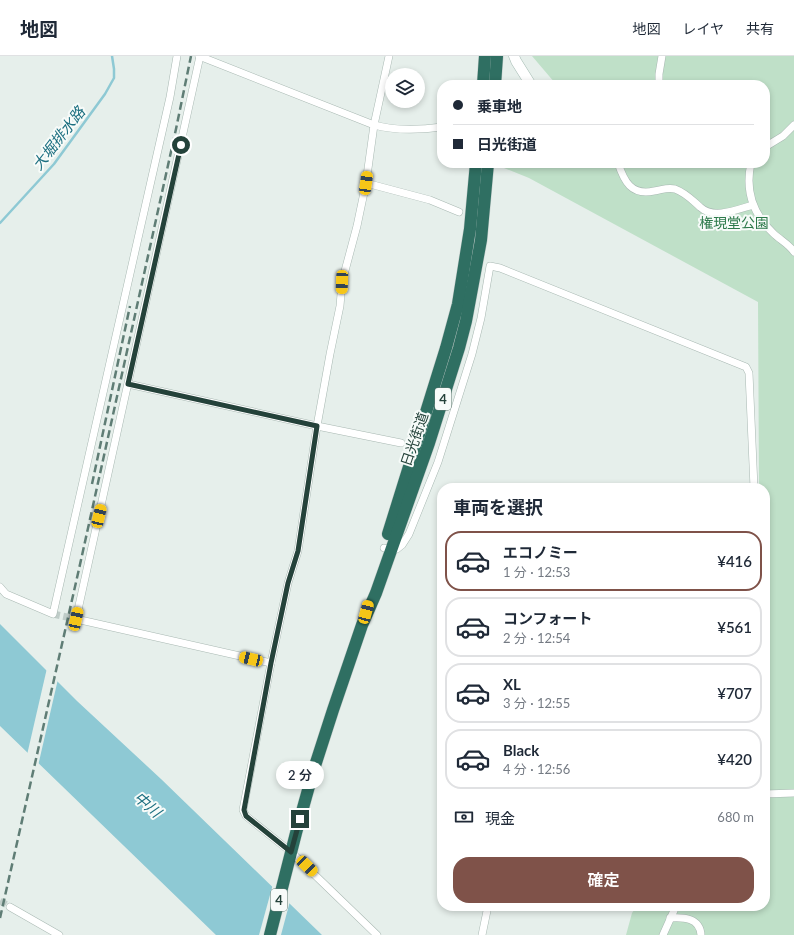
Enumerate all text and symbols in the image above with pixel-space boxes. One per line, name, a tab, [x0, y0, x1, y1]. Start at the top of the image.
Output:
text: 地図	[20, 17, 58, 40]
text: 地図	[632, 20, 660, 37]
text: レイヤ	[682, 20, 724, 37]
text: 共有	[746, 20, 774, 37]
map controls	[385, 68, 425, 108]
button: layers	[385, 68, 425, 108]
text: 乗車地	[477, 97, 522, 115]
water label: 大堀排水路	[28, 101, 89, 173]
text: 日光街道	[477, 135, 537, 153]
route start	[172, 136, 190, 154]
car	[358, 170, 374, 196]
park label: 権現堂公園	[699, 214, 769, 231]
car	[336, 270, 348, 294]
road number: 4	[435, 388, 451, 410]
street label: 日光街道	[397, 410, 431, 468]
text: 車両を選択	[453, 496, 543, 518]
car	[90, 503, 108, 529]
icon: car	[455, 543, 491, 579]
text: エコノミー	[503, 543, 578, 561]
text: ¥416	[717, 552, 752, 570]
text: 1 分 · 12:53	[503, 564, 570, 580]
car	[357, 599, 375, 625]
car	[68, 606, 84, 632]
icon: car	[455, 609, 491, 645]
text: コンフォート	[503, 609, 593, 627]
text: ¥561	[717, 618, 752, 636]
text: 2 分 · 12:54	[503, 630, 570, 646]
car	[238, 650, 264, 668]
icon: car	[455, 675, 491, 711]
text: XL	[503, 675, 521, 693]
text: ¥707	[717, 684, 752, 702]
text: 3 分 · 12:55	[503, 695, 570, 711]
icon: car	[455, 741, 491, 777]
text: Black	[503, 741, 539, 759]
text: ¥420	[717, 750, 752, 768]
callout: 2 分	[276, 761, 324, 789]
text: 4 分 · 12:56	[503, 761, 570, 777]
text: 2 分	[288, 767, 312, 783]
water label: 中川	[131, 787, 167, 822]
icon: cash	[453, 806, 475, 828]
text: 現金	[485, 809, 515, 827]
text: 680 m	[717, 809, 754, 825]
route end	[291, 810, 309, 828]
car	[294, 853, 320, 879]
button: 確定	[453, 857, 754, 903]
road number: 4	[271, 889, 287, 911]

